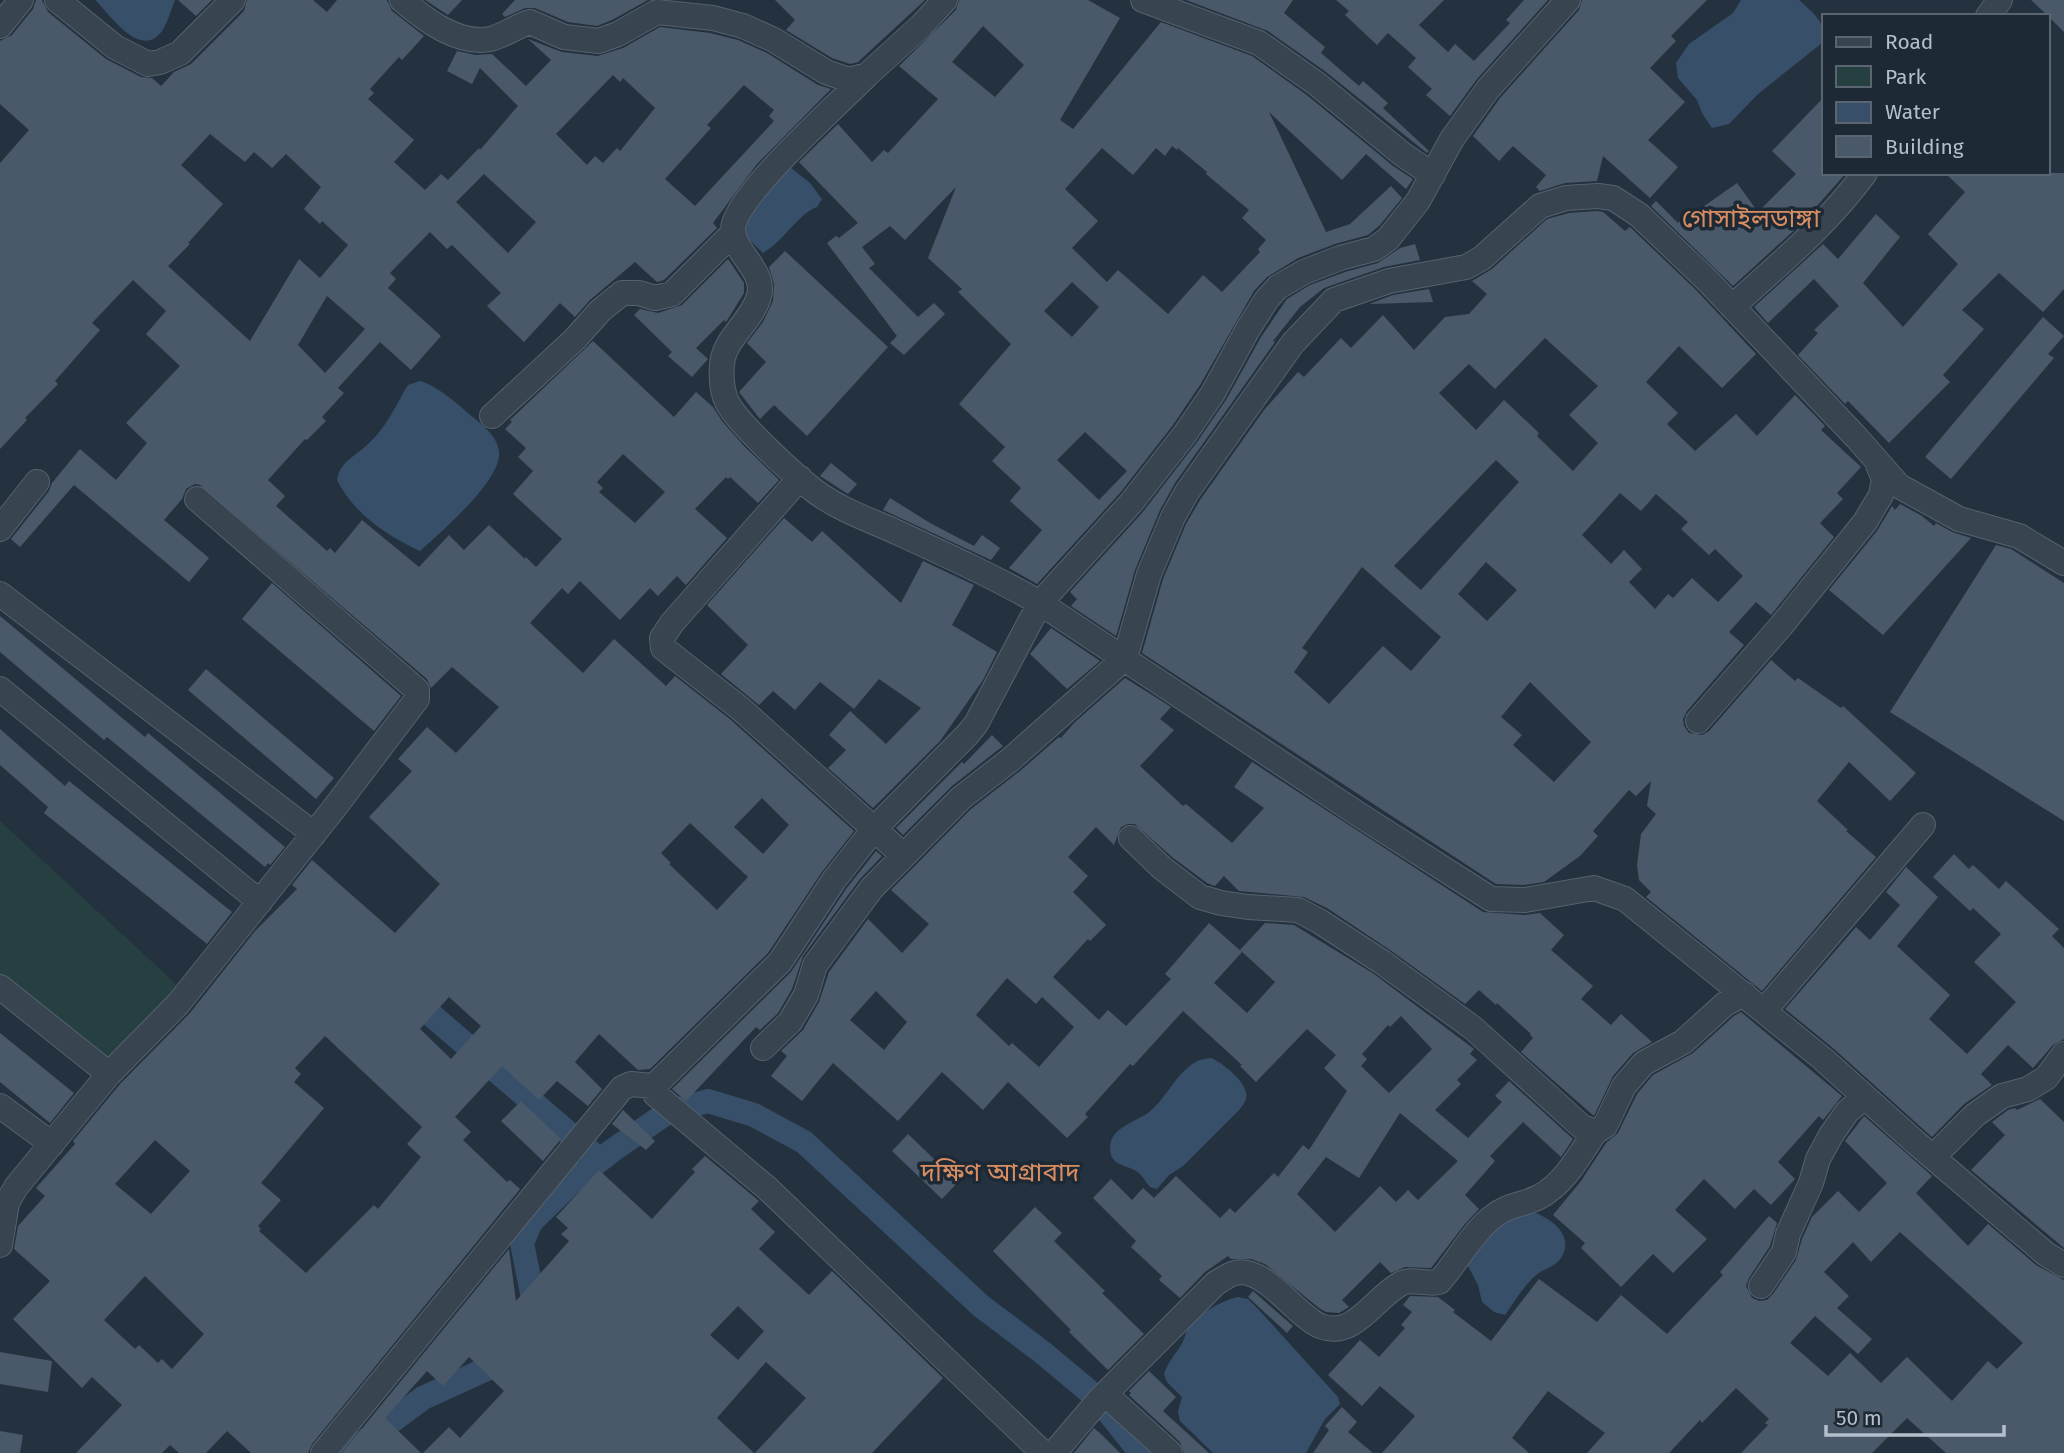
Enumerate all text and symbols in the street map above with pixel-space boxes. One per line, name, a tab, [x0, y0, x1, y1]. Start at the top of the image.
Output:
legend	[1822, 14, 2050, 175]
text: Road	[1885, 29, 1933, 55]
text: Park	[1885, 64, 1927, 90]
text: Water	[1885, 99, 1940, 125]
text: Building	[1885, 134, 1964, 160]
district label: গোসাইলডাঙ্গা	[1682, 203, 1821, 234]
district label: দক্ষিণ আগ্রাবাদ	[920, 1157, 1080, 1188]
scale bar	[1826, 1394, 2004, 1438]
text: 50 m	[1836, 1405, 1882, 1431]

